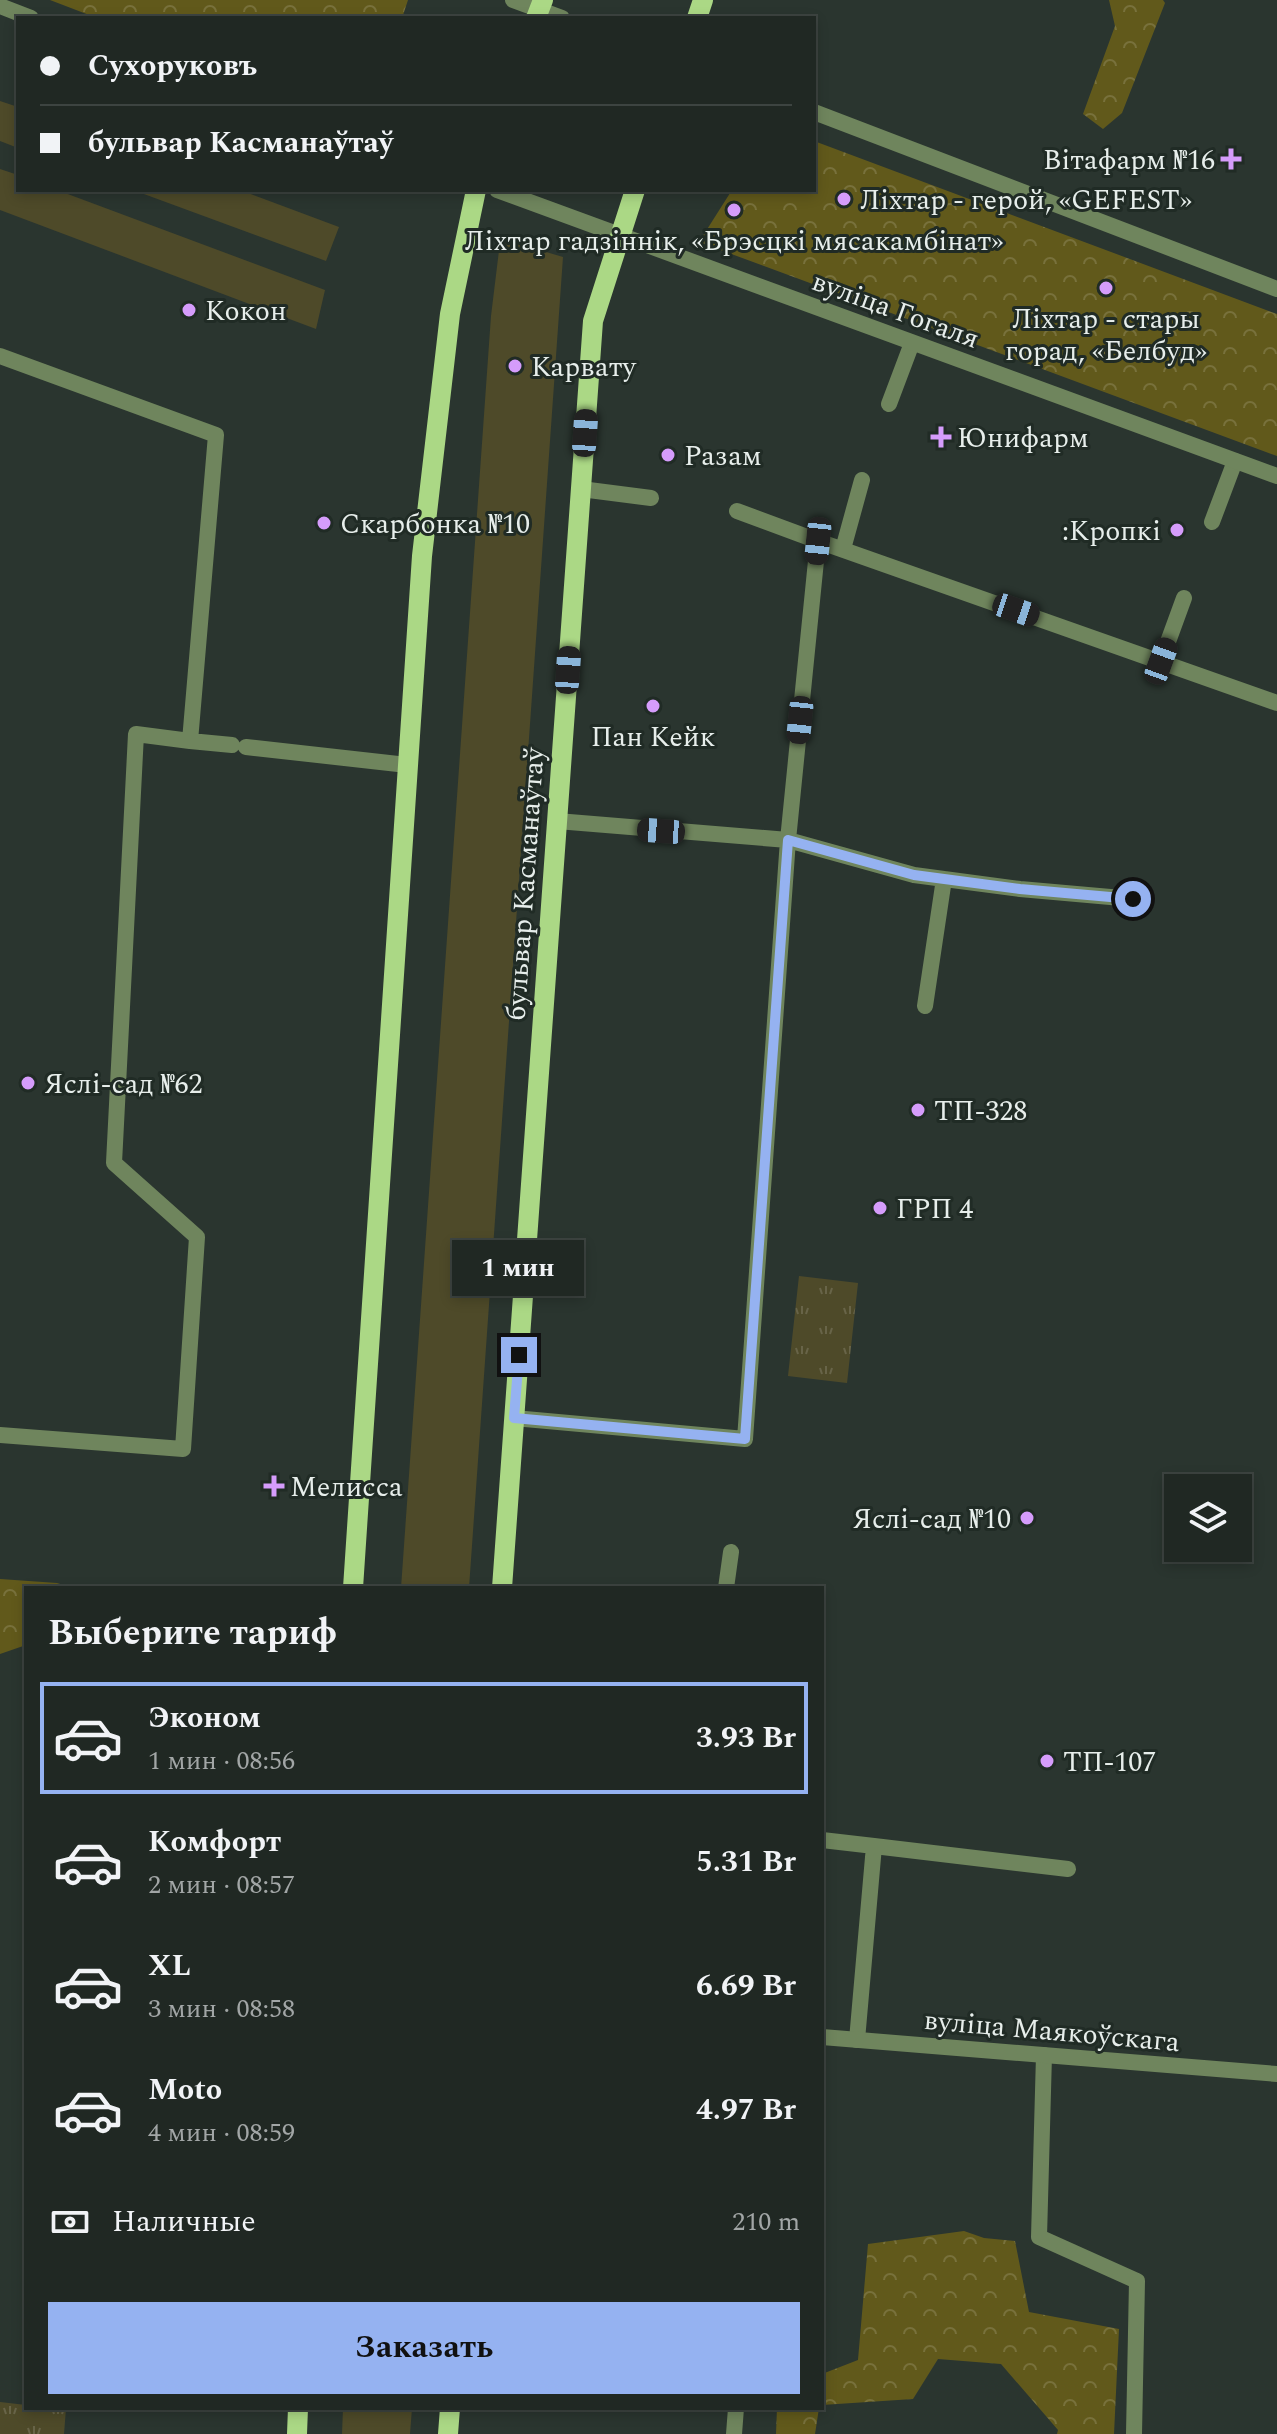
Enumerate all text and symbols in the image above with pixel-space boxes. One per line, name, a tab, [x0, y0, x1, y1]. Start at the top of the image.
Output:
text: Сухоруковъ	[88, 43, 257, 89]
text: бульвар Касманаўтаў	[88, 120, 393, 166]
place label: Вітафарм №16	[1043, 139, 1215, 182]
marker: Вітафарм №16	[1222, 150, 1240, 168]
place label: Ліхтар - герой, «GEFEST»	[860, 179, 1192, 222]
marker: Ліхтар - герой, «GEFEST»	[835, 190, 853, 208]
marker: Ліхтар гадзіннік, «Брэсцкі мясакамбінат»	[725, 201, 743, 219]
place label: Ліхтар гадзіннік, «Брэсцкі мясакамбінат»	[465, 220, 1003, 263]
street label: вуліца Гогаля	[806, 260, 985, 361]
marker: Ліхтар - стары горад, «Белбуд»	[1097, 279, 1115, 297]
place label: Кокон	[205, 290, 286, 333]
place label: Ліхтар - стары горад, «Белбуд»	[1005, 298, 1207, 373]
marker: Кокон	[180, 301, 198, 319]
place label: Карвату	[531, 346, 637, 389]
marker: Карвату	[506, 357, 524, 375]
car	[571, 408, 599, 458]
place label: Юнифарм	[957, 417, 1089, 460]
marker: Юнифарм	[932, 428, 950, 446]
place label: Разам	[684, 435, 762, 478]
marker: Разам	[659, 446, 677, 464]
place label: Скарбонка №10	[340, 503, 530, 546]
place label: :Кропкi	[1062, 510, 1161, 553]
marker: Скарбонка №10	[315, 514, 333, 532]
car	[804, 516, 832, 566]
marker: :Кропкi	[1168, 521, 1186, 539]
car	[989, 591, 1043, 629]
car	[1142, 634, 1180, 688]
car	[554, 645, 582, 695]
car	[786, 695, 814, 745]
marker: Пан Кейк	[644, 697, 662, 715]
place label: Пан Кейк	[591, 716, 715, 759]
street label: бульвар Касманаўтаў	[495, 745, 557, 1022]
car	[636, 817, 686, 845]
route start	[1115, 881, 1151, 917]
place label: Яслі-сад №62	[44, 1063, 203, 1106]
marker: Яслі-сад №62	[19, 1074, 37, 1092]
place label: ТП-328	[934, 1090, 1027, 1133]
marker: ТП-328	[909, 1101, 927, 1119]
place label: ГРП 4	[896, 1188, 973, 1231]
marker: ГРП 4	[871, 1199, 889, 1217]
callout: 1 мин	[453, 1239, 585, 1295]
text: 1 мин	[481, 1248, 555, 1288]
route end	[501, 1337, 537, 1373]
place label: Мелисса	[290, 1466, 403, 1509]
map controls	[1164, 1474, 1252, 1562]
button: layers	[1164, 1474, 1252, 1562]
marker: Мелисса	[265, 1477, 283, 1495]
place label: Яслі-сад №10	[852, 1498, 1011, 1541]
marker: Яслі-сад №10	[1018, 1509, 1036, 1527]
text: Выберите тариф	[48, 1606, 337, 1661]
text: Эконом	[148, 1695, 261, 1741]
icon: car	[52, 1702, 124, 1774]
text: 3.93 Br	[696, 1715, 796, 1761]
text: 1 мин · 08:56	[148, 1741, 295, 1781]
place label: ТП-107	[1063, 1741, 1156, 1784]
marker: ТП-107	[1038, 1752, 1056, 1770]
text: Комфорт	[148, 1819, 281, 1865]
icon: car	[52, 1826, 124, 1898]
text: 5.31 Br	[696, 1839, 796, 1885]
text: 2 мин · 08:57	[148, 1865, 295, 1905]
text: XL	[148, 1943, 191, 1989]
icon: car	[52, 1950, 124, 2022]
text: 6.69 Br	[696, 1963, 796, 2009]
text: 3 мин · 08:58	[148, 1989, 295, 2029]
street label: вуліца Маякоўскага	[922, 1999, 1182, 2064]
text: Moto	[148, 2067, 222, 2113]
icon: car	[52, 2074, 124, 2146]
text: 4.97 Br	[696, 2087, 796, 2133]
text: 4 мин · 08:59	[148, 2113, 295, 2153]
text: Наличные	[112, 2199, 256, 2245]
icon: cash	[48, 2200, 92, 2244]
text: 210 m	[732, 2202, 800, 2242]
button: Заказать	[48, 2302, 800, 2394]

